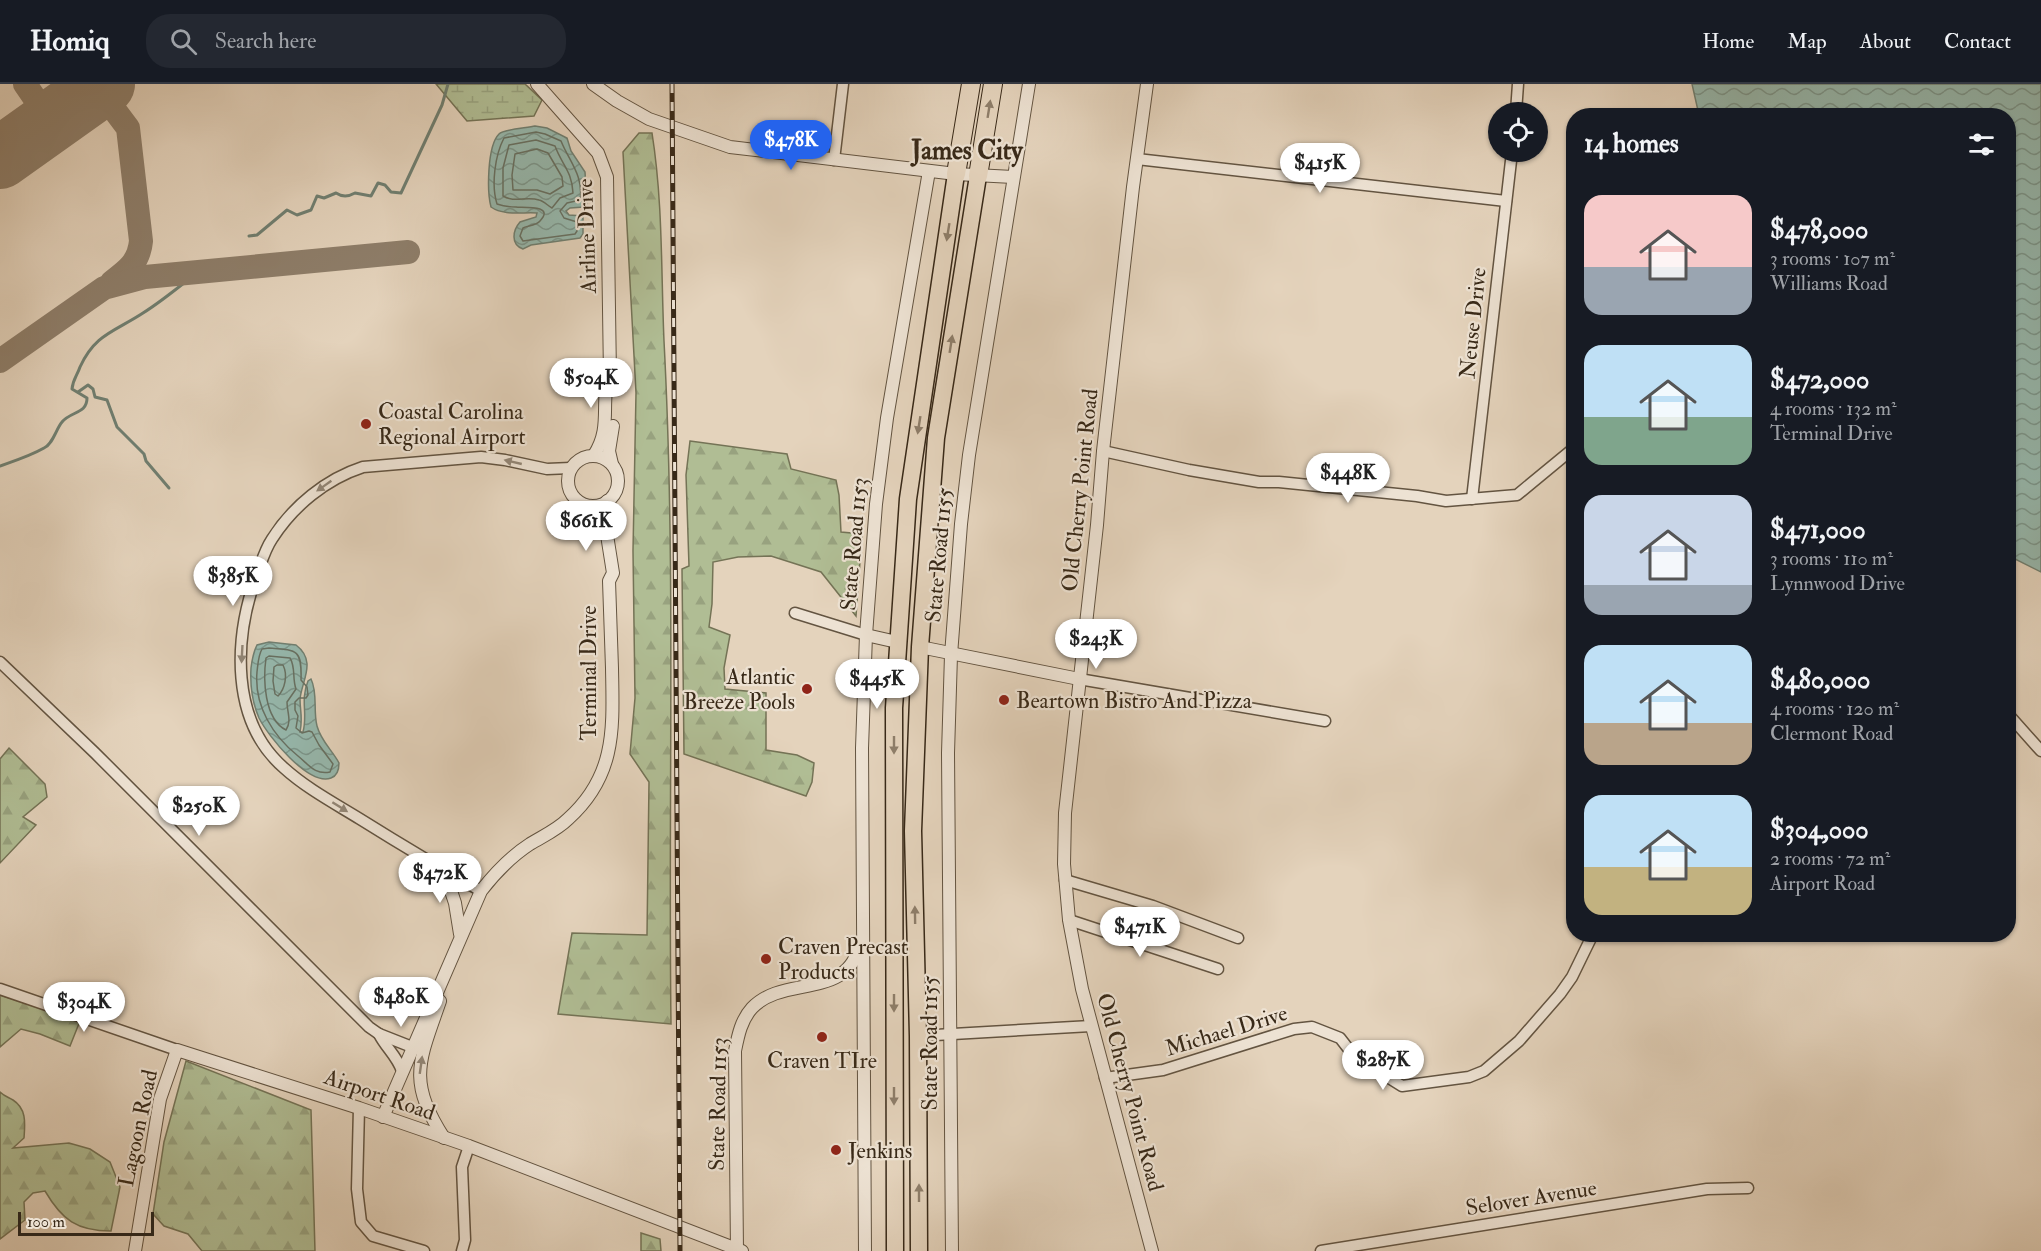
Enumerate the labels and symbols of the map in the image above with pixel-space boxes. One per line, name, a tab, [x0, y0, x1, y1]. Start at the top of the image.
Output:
one-way arrow	[985, 100, 994, 119]
pin: $478K	[749, 120, 833, 171]
district label: James City	[909, 135, 1024, 168]
pin: $415K	[1278, 143, 1362, 194]
street label: Airline Drive	[571, 178, 603, 295]
one-way arrow	[944, 223, 953, 242]
street label: Neuse Drive	[1453, 266, 1493, 380]
one-way arrow	[947, 334, 956, 353]
pin: $504K	[549, 358, 633, 409]
street label: Old Cherry Point Road	[1055, 387, 1105, 593]
place label: Coastal Carolina Regional Airport	[378, 398, 526, 452]
one-way arrow	[915, 416, 924, 435]
marker: Coastal Carolina Regional Airport	[359, 417, 373, 431]
pin: $448K	[1306, 453, 1390, 504]
one-way arrow	[504, 456, 523, 466]
street label: State Road 1153	[834, 476, 874, 612]
one-way arrow	[317, 480, 333, 492]
street label: State Road 1155	[919, 486, 959, 624]
pin: $661K	[544, 501, 628, 552]
pin: $385K	[191, 556, 275, 607]
street label: Terminal Drive	[575, 606, 603, 740]
pin: $243K	[1054, 619, 1138, 670]
one-way arrow	[237, 645, 246, 664]
pin: $445K	[835, 659, 919, 710]
place label: Atlantic Breeze Pools	[683, 663, 795, 716]
marker: Atlantic Breeze Pools	[800, 682, 814, 696]
place label: Beartown Bistro And Pizza	[1016, 687, 1253, 715]
marker: Beartown Bistro And Pizza	[997, 693, 1011, 707]
one-way arrow	[889, 735, 899, 754]
pin: $250K	[157, 786, 241, 837]
one-way arrow	[332, 801, 348, 812]
pin: $472K	[398, 853, 482, 904]
one-way arrow	[910, 905, 920, 924]
pin: $471K	[1098, 907, 1182, 958]
place label: Craven Precast Products	[778, 933, 908, 986]
marker: Craven Precast Products	[759, 952, 773, 966]
street label: State Road 1155	[916, 975, 944, 1110]
pin: $480K	[359, 977, 443, 1028]
pin: $304K	[42, 982, 126, 1033]
street label: Old Cherry Point Road	[1090, 990, 1170, 1195]
one-way arrow	[889, 993, 899, 1012]
street label: Michael Drive	[1162, 999, 1291, 1063]
marker: Craven TIre	[815, 1030, 829, 1044]
street label: State Road 1153	[703, 1037, 733, 1171]
pin: $287K	[1341, 1040, 1425, 1091]
place label: Craven TIre	[767, 1047, 877, 1075]
one-way arrow	[416, 1055, 425, 1074]
street label: Airport Road	[319, 1063, 439, 1128]
street label: Lagoon Road	[112, 1067, 164, 1189]
one-way arrow	[889, 1087, 899, 1106]
place label: Jenkins	[847, 1137, 912, 1165]
marker: Jenkins	[829, 1143, 843, 1157]
street label: Selover Avenue	[1464, 1174, 1599, 1222]
one-way arrow	[914, 1183, 924, 1202]
scale bar	[18, 1209, 154, 1236]

